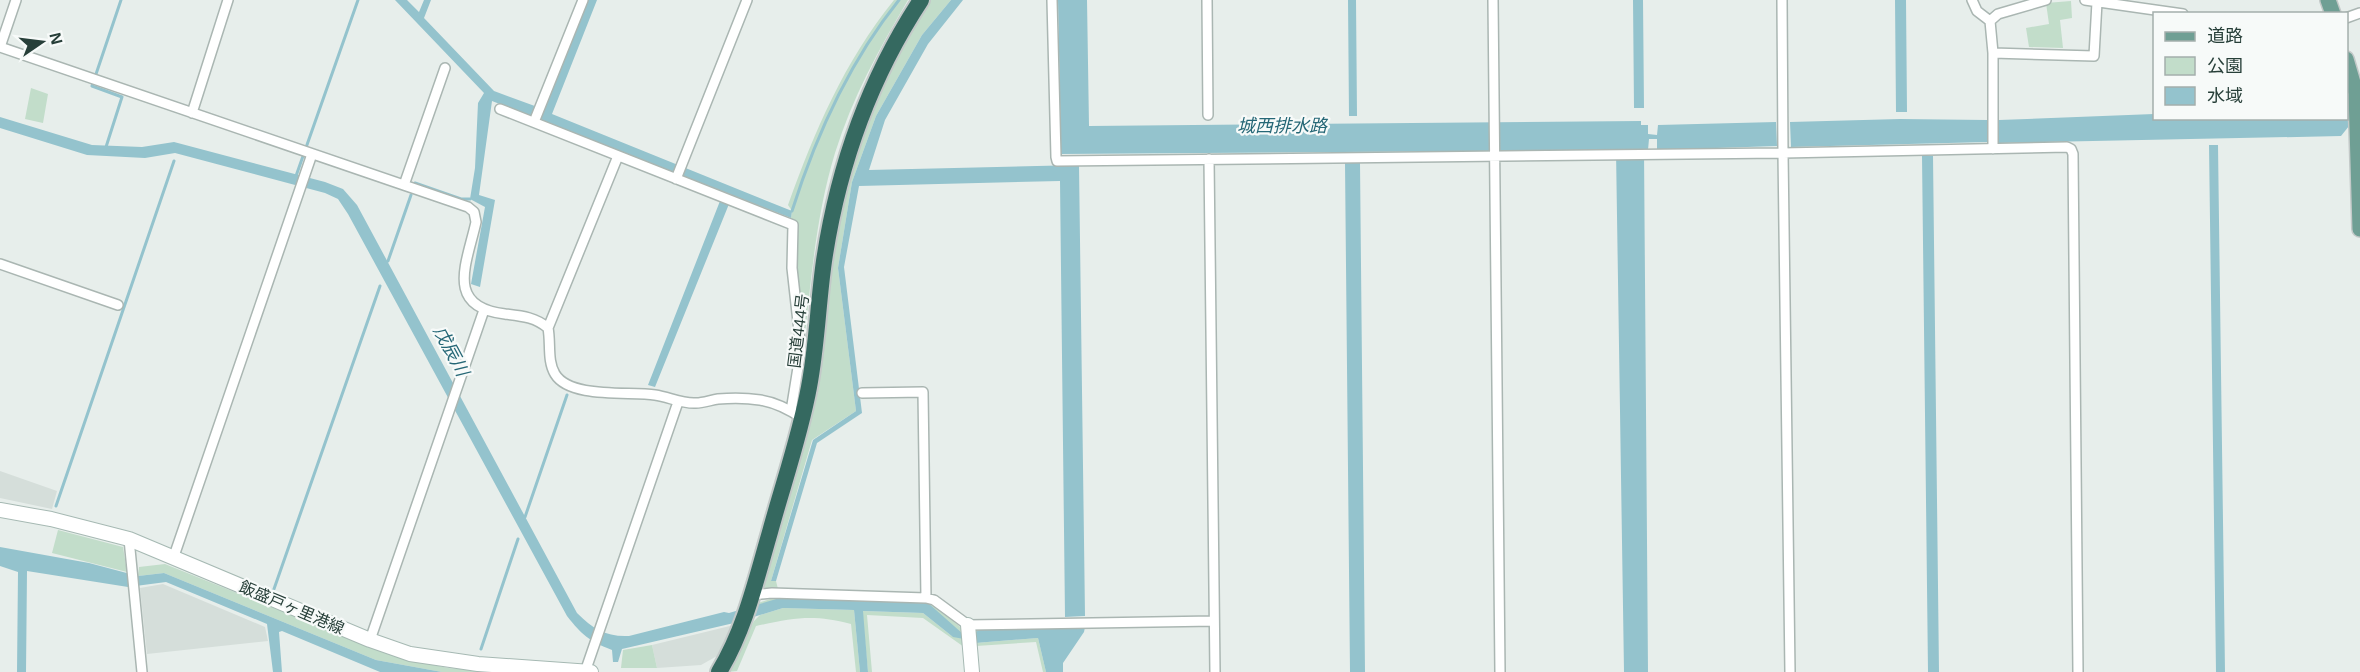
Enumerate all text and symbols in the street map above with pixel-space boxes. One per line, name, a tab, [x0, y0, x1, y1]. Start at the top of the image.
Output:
north arrow	[12, 12, 72, 72]
legend	[2153, 12, 2348, 120]
text: 道路	[2207, 26, 2243, 46]
text: N	[46, 31, 66, 46]
text: 公園	[2207, 56, 2243, 76]
text: 水域	[2207, 86, 2243, 106]
water label: 城西排水路	[1237, 116, 1329, 136]
street label: 国道444号	[786, 293, 811, 369]
water label: 戊辰川	[429, 322, 473, 381]
street label: 飯盛戸ヶ里港線	[237, 578, 347, 637]

